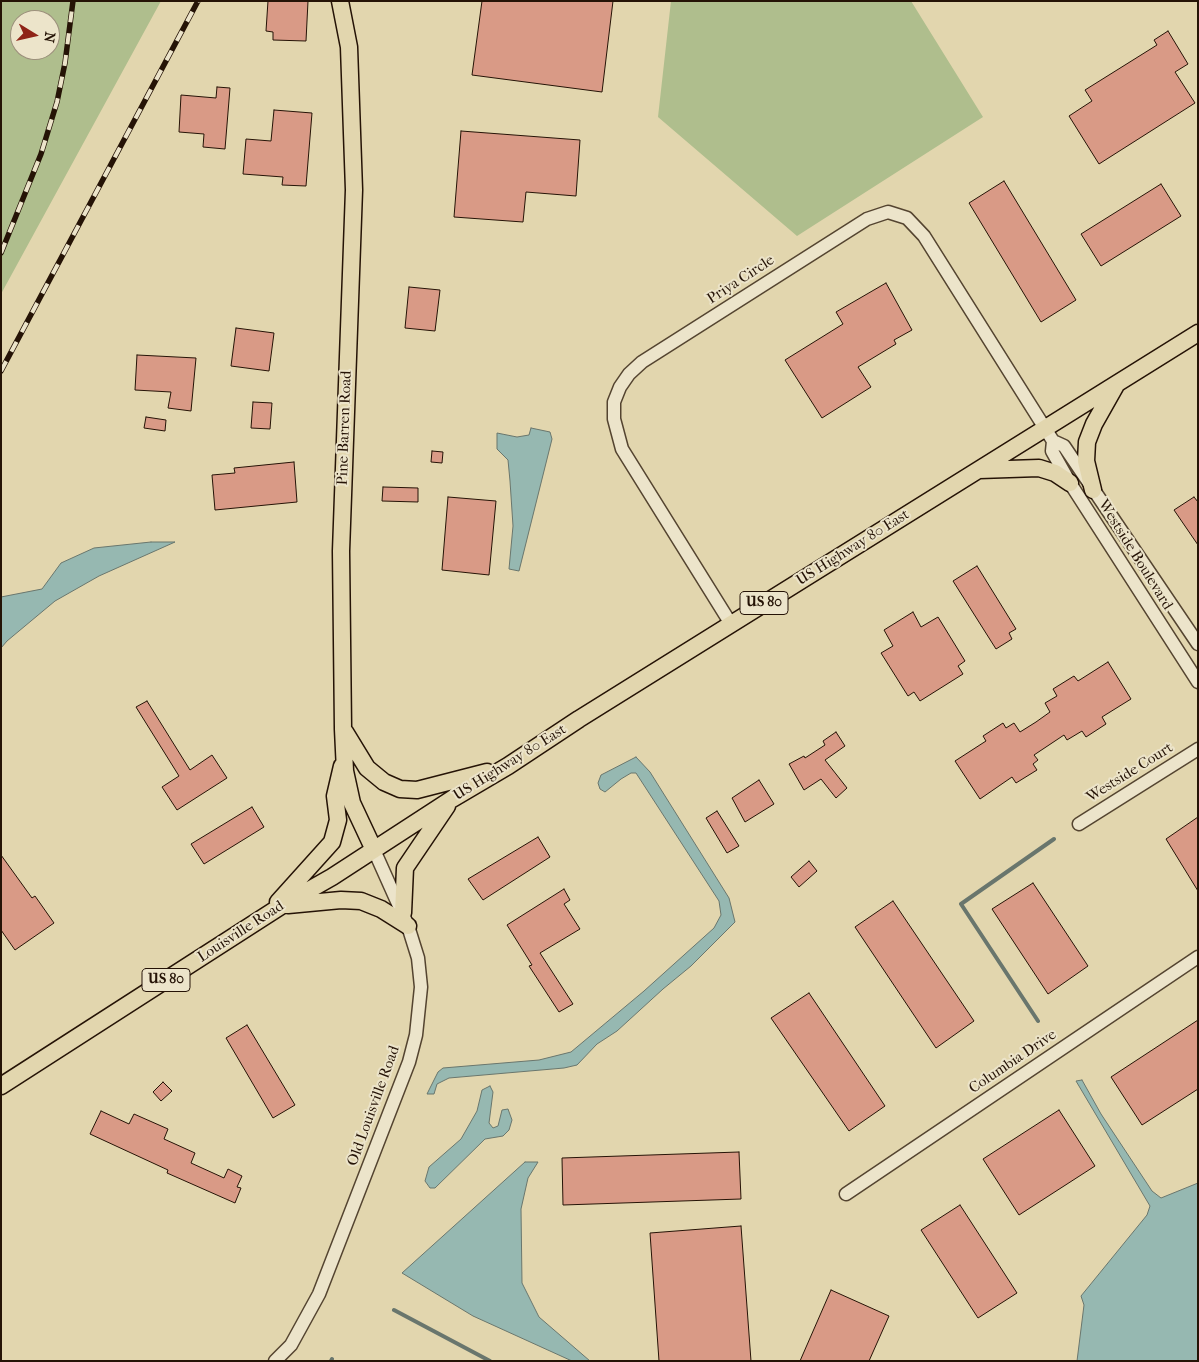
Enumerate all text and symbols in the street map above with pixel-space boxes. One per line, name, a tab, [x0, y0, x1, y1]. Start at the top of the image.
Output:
north arrow	[10, 10, 60, 60]
text: N	[40, 31, 59, 44]
street label: Priya Circle	[704, 252, 778, 308]
street label: Pine Barren Road	[334, 370, 356, 486]
street label: Westside Boulevard	[1094, 497, 1176, 613]
street label: US Highway 80 East	[793, 506, 913, 590]
road number: US 80	[740, 592, 788, 614]
street label: US Highway 80 East	[450, 721, 570, 805]
street label: Westside Court	[1083, 739, 1177, 807]
street label: Louisville Road	[194, 897, 288, 967]
road number: US 80	[142, 968, 190, 992]
street label: Columbia Drive	[966, 1026, 1060, 1098]
street label: Old Louisville Road	[344, 1043, 404, 1169]

